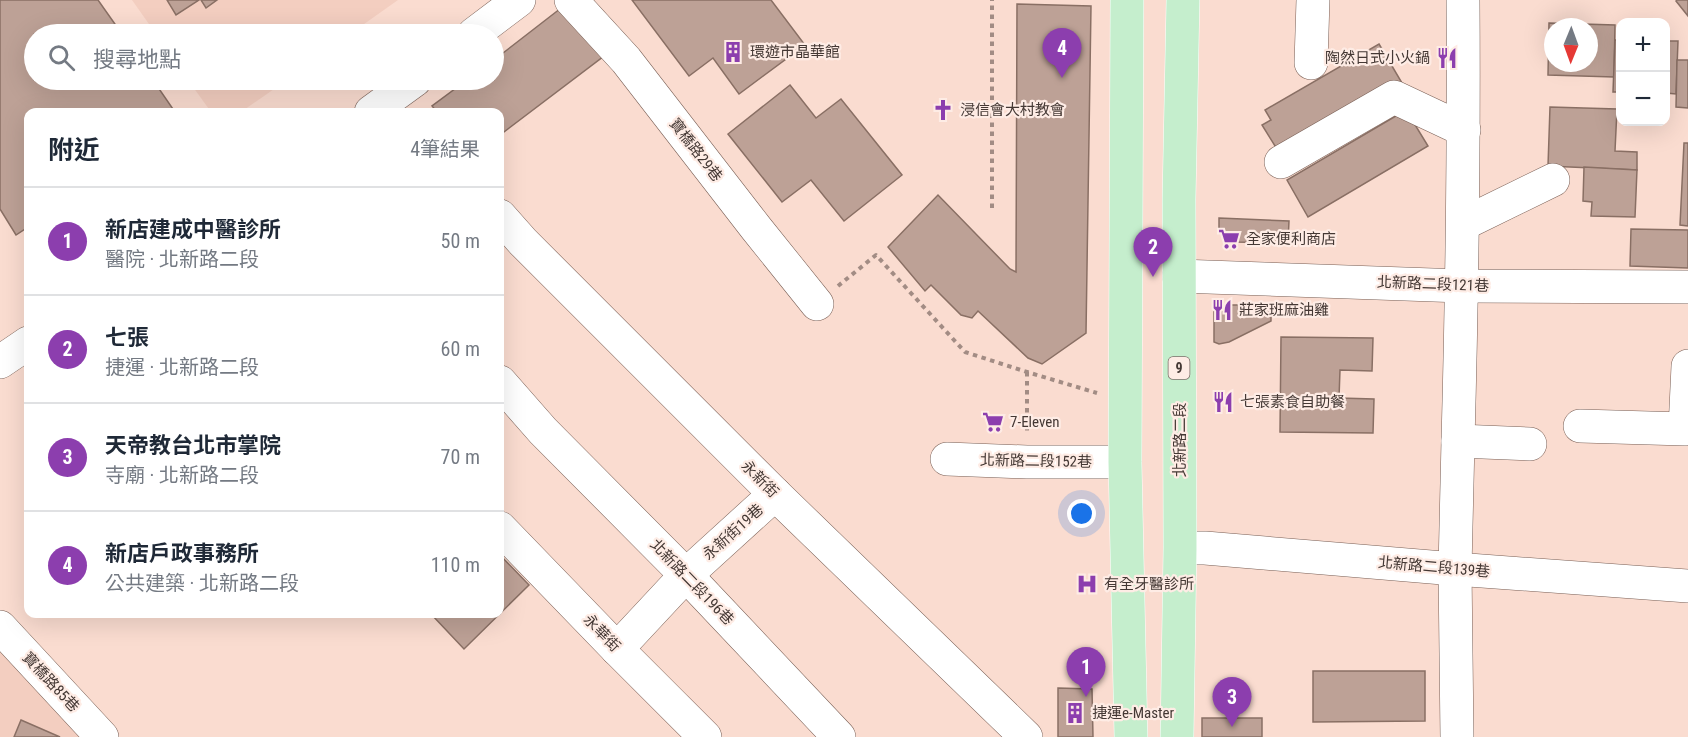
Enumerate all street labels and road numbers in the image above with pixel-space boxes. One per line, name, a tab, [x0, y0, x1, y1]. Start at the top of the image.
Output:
street label: 寶橋路29巷	[666, 115, 726, 185]
street label: 北新路二段121巷	[1377, 273, 1489, 295]
road number: 9	[1168, 357, 1190, 379]
street label: 北新路二段	[1171, 402, 1189, 478]
street label: 北新路二段152巷	[980, 451, 1092, 471]
street label: 永新街	[738, 457, 782, 501]
street label: 永新街19巷	[699, 500, 767, 564]
street label: 北新路二段196巷	[647, 535, 737, 629]
street label: 北新路二段139巷	[1377, 553, 1491, 581]
street label: 永華街	[580, 611, 624, 655]
street label: 寶橋路85巷	[19, 649, 83, 715]

